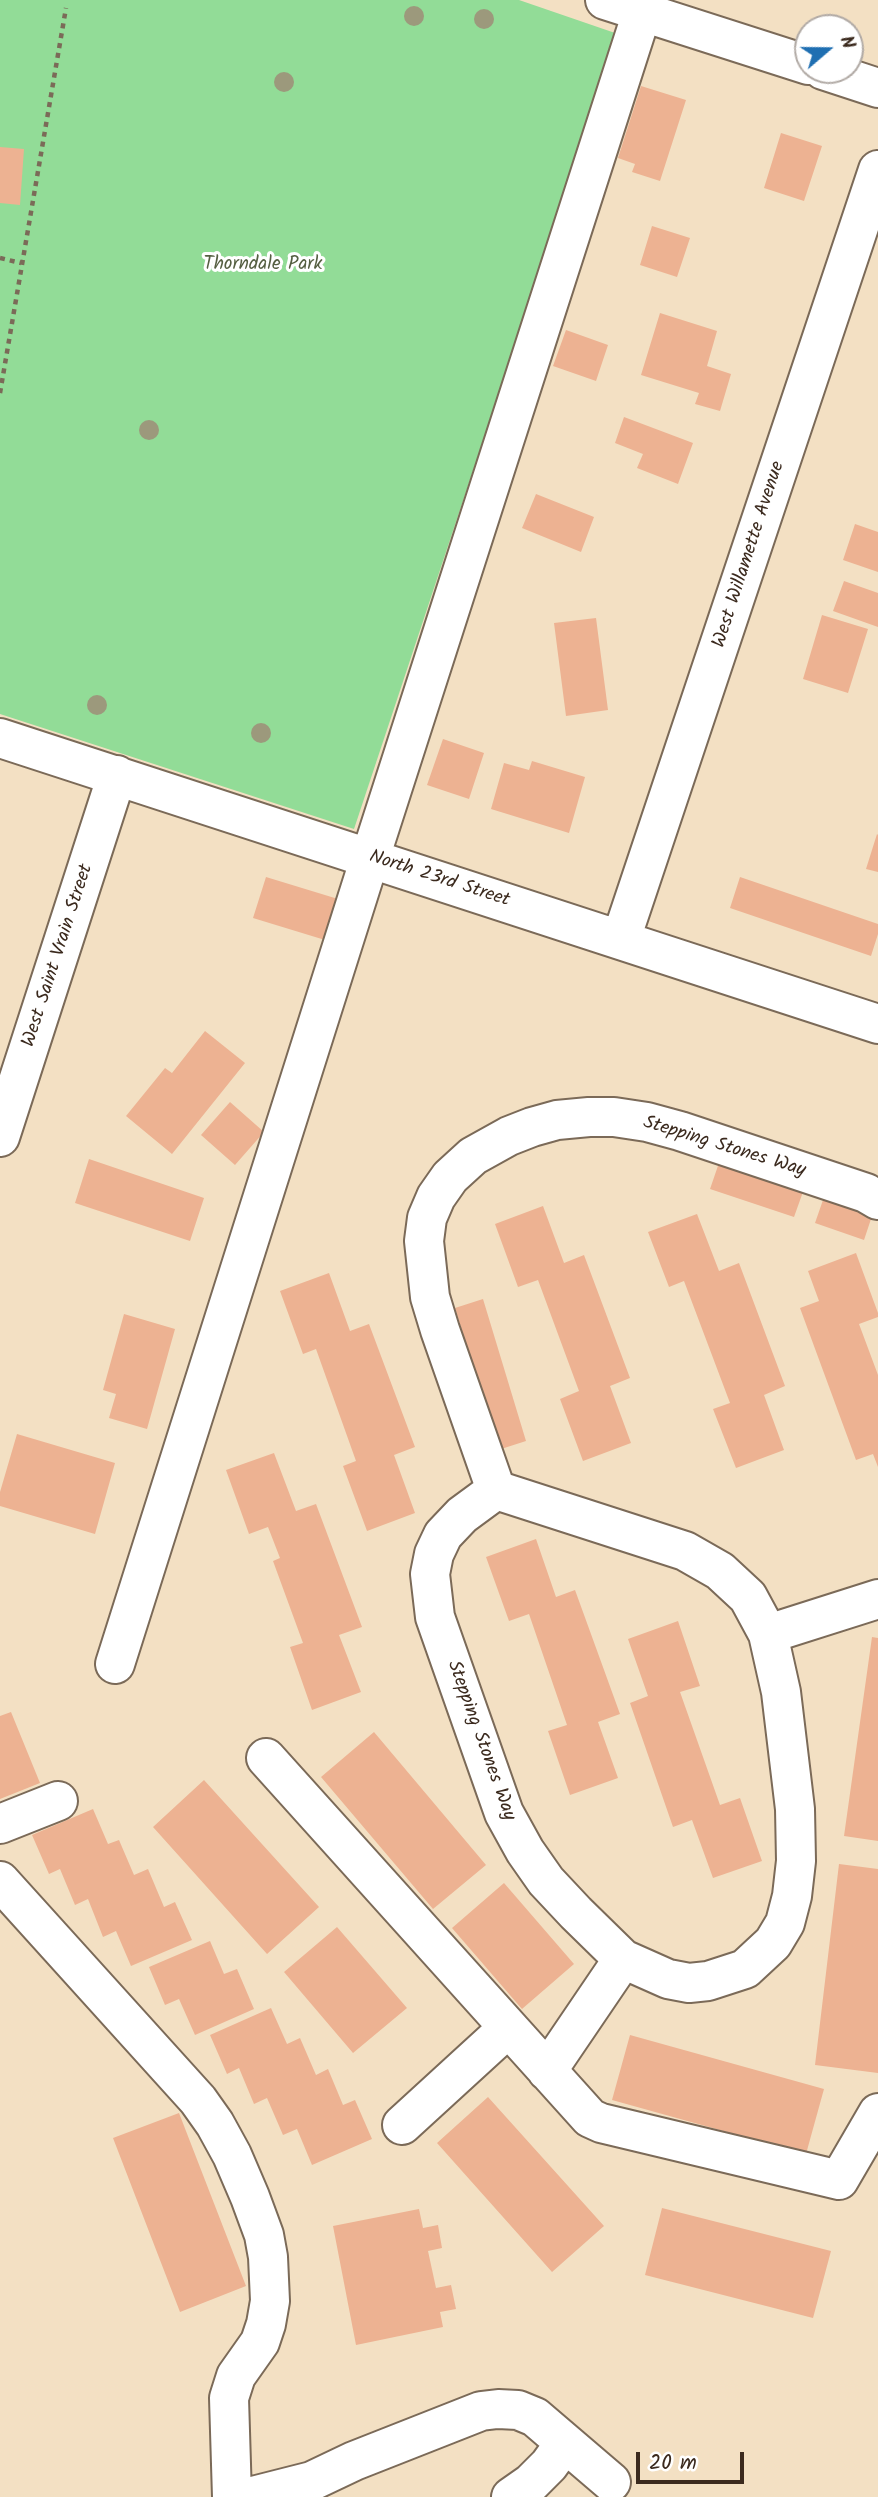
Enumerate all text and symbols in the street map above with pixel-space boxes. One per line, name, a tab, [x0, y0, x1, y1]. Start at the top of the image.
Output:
north arrow	[794, 14, 864, 84]
text: N	[831, 32, 863, 53]
park label: Thorndale Park	[203, 255, 323, 277]
street label: West Willamette Avenue	[709, 459, 791, 651]
street label: North 23rd Street	[366, 847, 512, 913]
street label: West Saint Vrain Street	[19, 862, 99, 1050]
street label: Stepping Stones Way	[640, 1112, 808, 1184]
street label: Stepping Stones Way	[440, 1658, 520, 1824]
scale bar	[640, 2438, 748, 2482]
text: 20 m	[649, 2447, 697, 2480]

